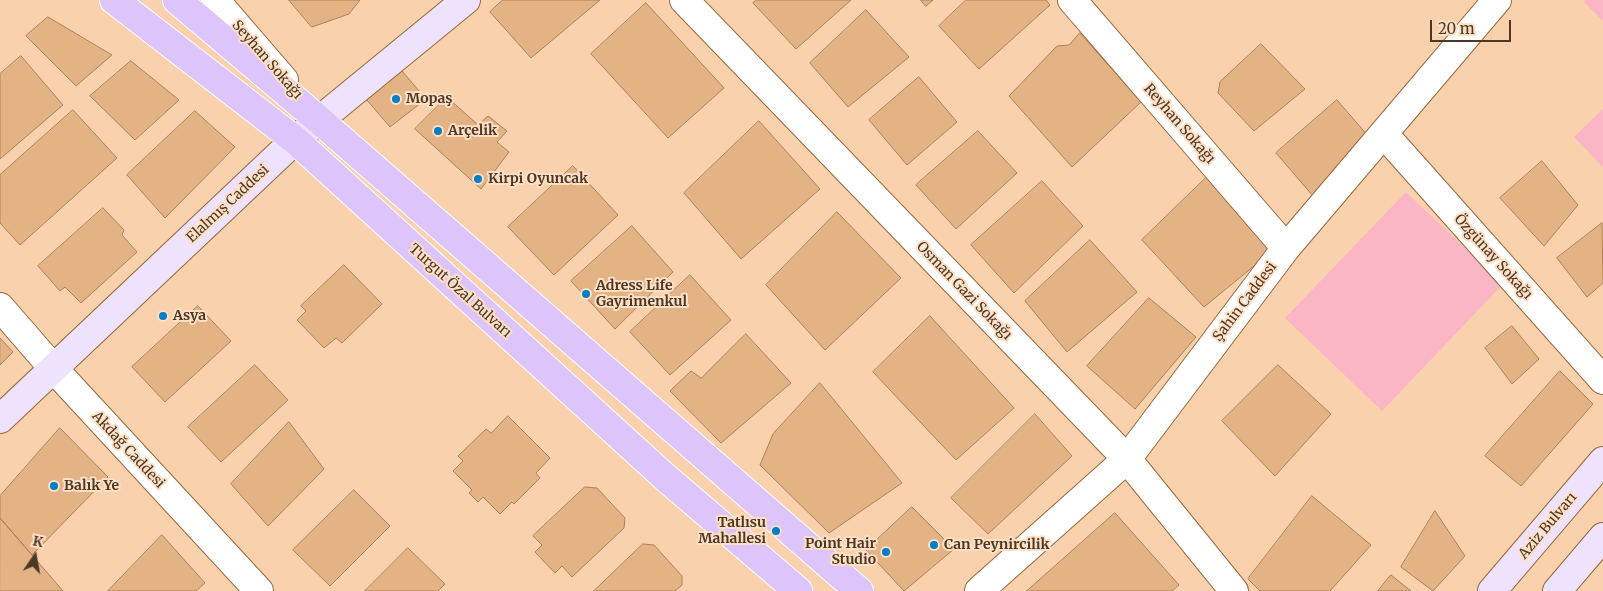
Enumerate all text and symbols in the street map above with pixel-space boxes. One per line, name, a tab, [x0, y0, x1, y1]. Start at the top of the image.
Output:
scale bar	[1433, 10, 1514, 42]
street label: Seyhan Sokağı	[228, 17, 306, 103]
text: 20 m	[1438, 19, 1475, 38]
street label: Reyhan Sokağı	[1140, 81, 1218, 167]
place label: Mopaş	[406, 91, 452, 107]
marker: Mopaş	[390, 93, 402, 105]
place label: Arçelik	[448, 123, 497, 139]
marker: Arçelik	[432, 125, 444, 137]
street label: Elalmış Caddesi	[183, 162, 273, 246]
place label: Kirpi Oyuncak	[488, 171, 588, 187]
marker: Kirpi Oyuncak	[472, 173, 484, 185]
street label: Özgünay Sokağı	[1450, 211, 1536, 303]
street label: Osman Gazi Sokağı	[913, 238, 1015, 344]
street label: Turgut Özal Bulvarı	[405, 241, 515, 341]
street label: Şahin Caddesi	[1210, 259, 1280, 345]
place label: Adress Life Gayrimenkul	[596, 278, 687, 310]
marker: Adress Life Gayrimenkul	[580, 288, 592, 300]
place label: Asya	[173, 308, 206, 324]
marker: Asya	[157, 310, 169, 322]
street label: Akdağ Caddesi	[88, 408, 168, 492]
place label: Balık Ye	[64, 478, 119, 494]
marker: Balık Ye	[48, 480, 60, 492]
street label: Aziz Bulvarı	[1515, 489, 1581, 563]
place label: Tatlısu Mahallesi	[698, 515, 766, 548]
marker: Tatlısu Mahallesi	[770, 525, 782, 537]
north arrow	[10, 531, 60, 581]
text: K	[31, 531, 45, 551]
place label: Point Hair Studio	[805, 536, 876, 568]
place label: Can Peynircilik	[944, 537, 1050, 553]
marker: Can Peynircilik	[928, 539, 940, 551]
marker: Point Hair Studio	[880, 546, 892, 558]

